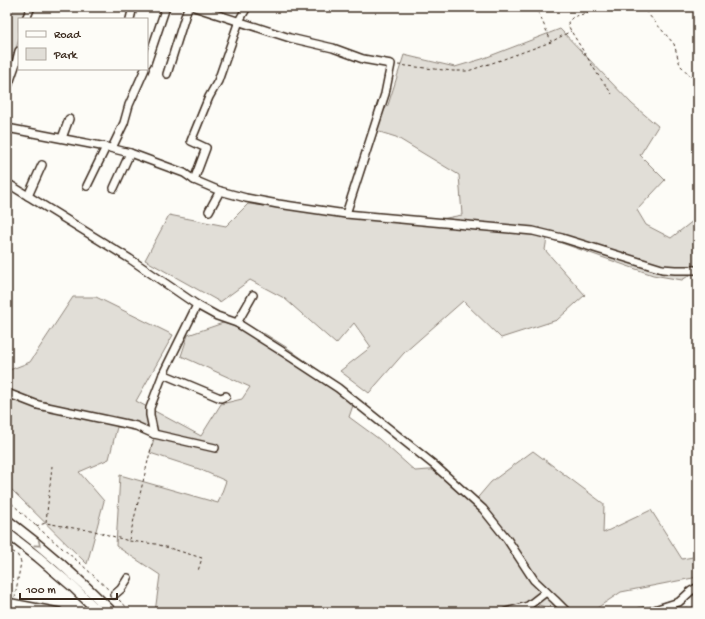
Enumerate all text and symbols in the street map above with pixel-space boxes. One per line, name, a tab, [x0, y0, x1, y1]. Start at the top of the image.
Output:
legend	[18, 18, 148, 70]
text: Road	[54, 29, 81, 43]
text: Park	[53, 49, 79, 63]
one-way arrow	[33, 540, 40, 547]
scale bar	[20, 575, 117, 601]
text: 100 m	[25, 584, 56, 598]

